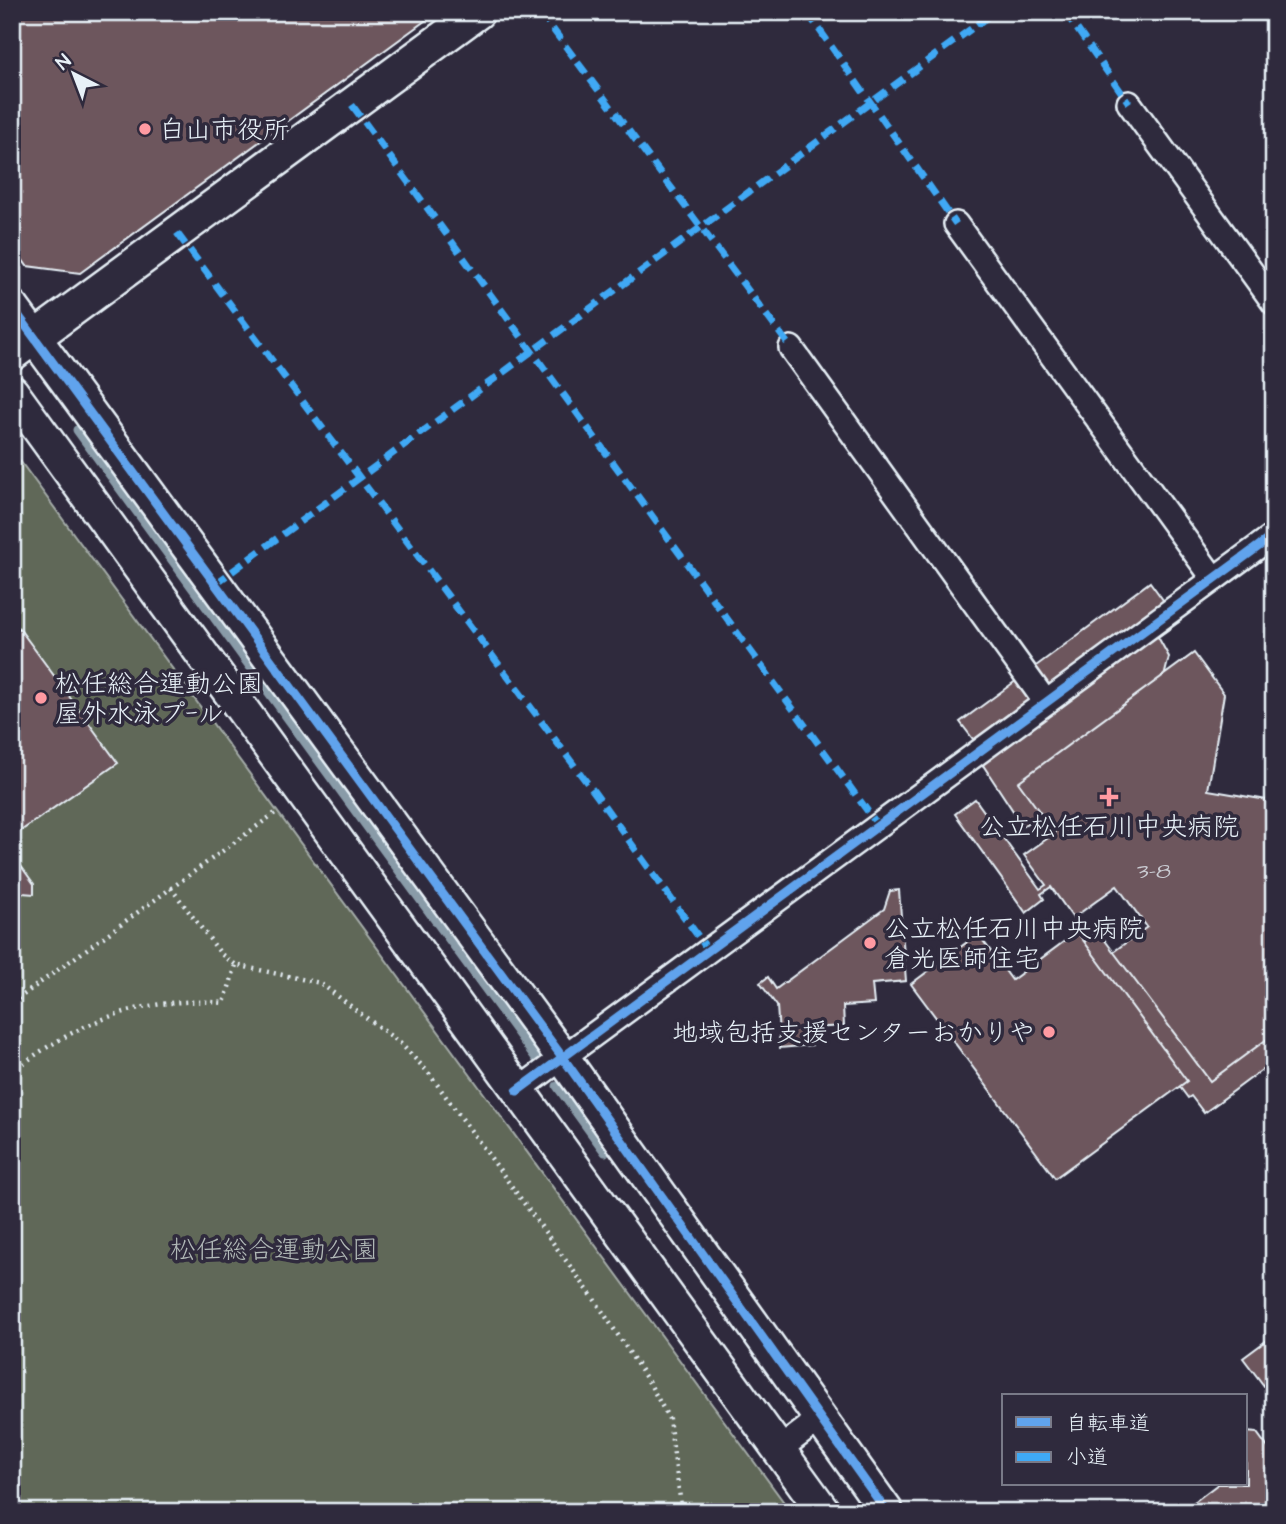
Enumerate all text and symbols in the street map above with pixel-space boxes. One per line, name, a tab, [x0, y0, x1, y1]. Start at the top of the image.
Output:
north arrow	[38, 38, 108, 108]
text: N	[50, 48, 77, 77]
place label: 白山市役所	[159, 112, 289, 148]
marker: 白山市役所	[137, 121, 153, 137]
place label: 松任総合運動公園 屋外水泳プｰル	[55, 666, 263, 732]
marker: 松任総合運動公園 屋外水泳プｰル	[33, 690, 49, 706]
marker: 公立松任石川中央病院	[1099, 787, 1119, 807]
place label: 公立松任石川中央病院	[979, 809, 1239, 845]
house number: 3-8	[1137, 855, 1171, 887]
place label: 公立松任石川中央病院 倉光医師住宅	[884, 911, 1144, 977]
marker: 公立松任石川中央病院 倉光医師住宅	[862, 935, 878, 951]
place label: 地域包括支援センターおかりや	[672, 1015, 1035, 1051]
marker: 地域包括支援センターおかりや	[1041, 1024, 1057, 1040]
park label: 松任総合運動公園	[170, 1232, 378, 1268]
legend	[1002, 1394, 1248, 1486]
text: 自転車道	[1066, 1409, 1150, 1438]
text: 小道	[1066, 1443, 1108, 1472]

